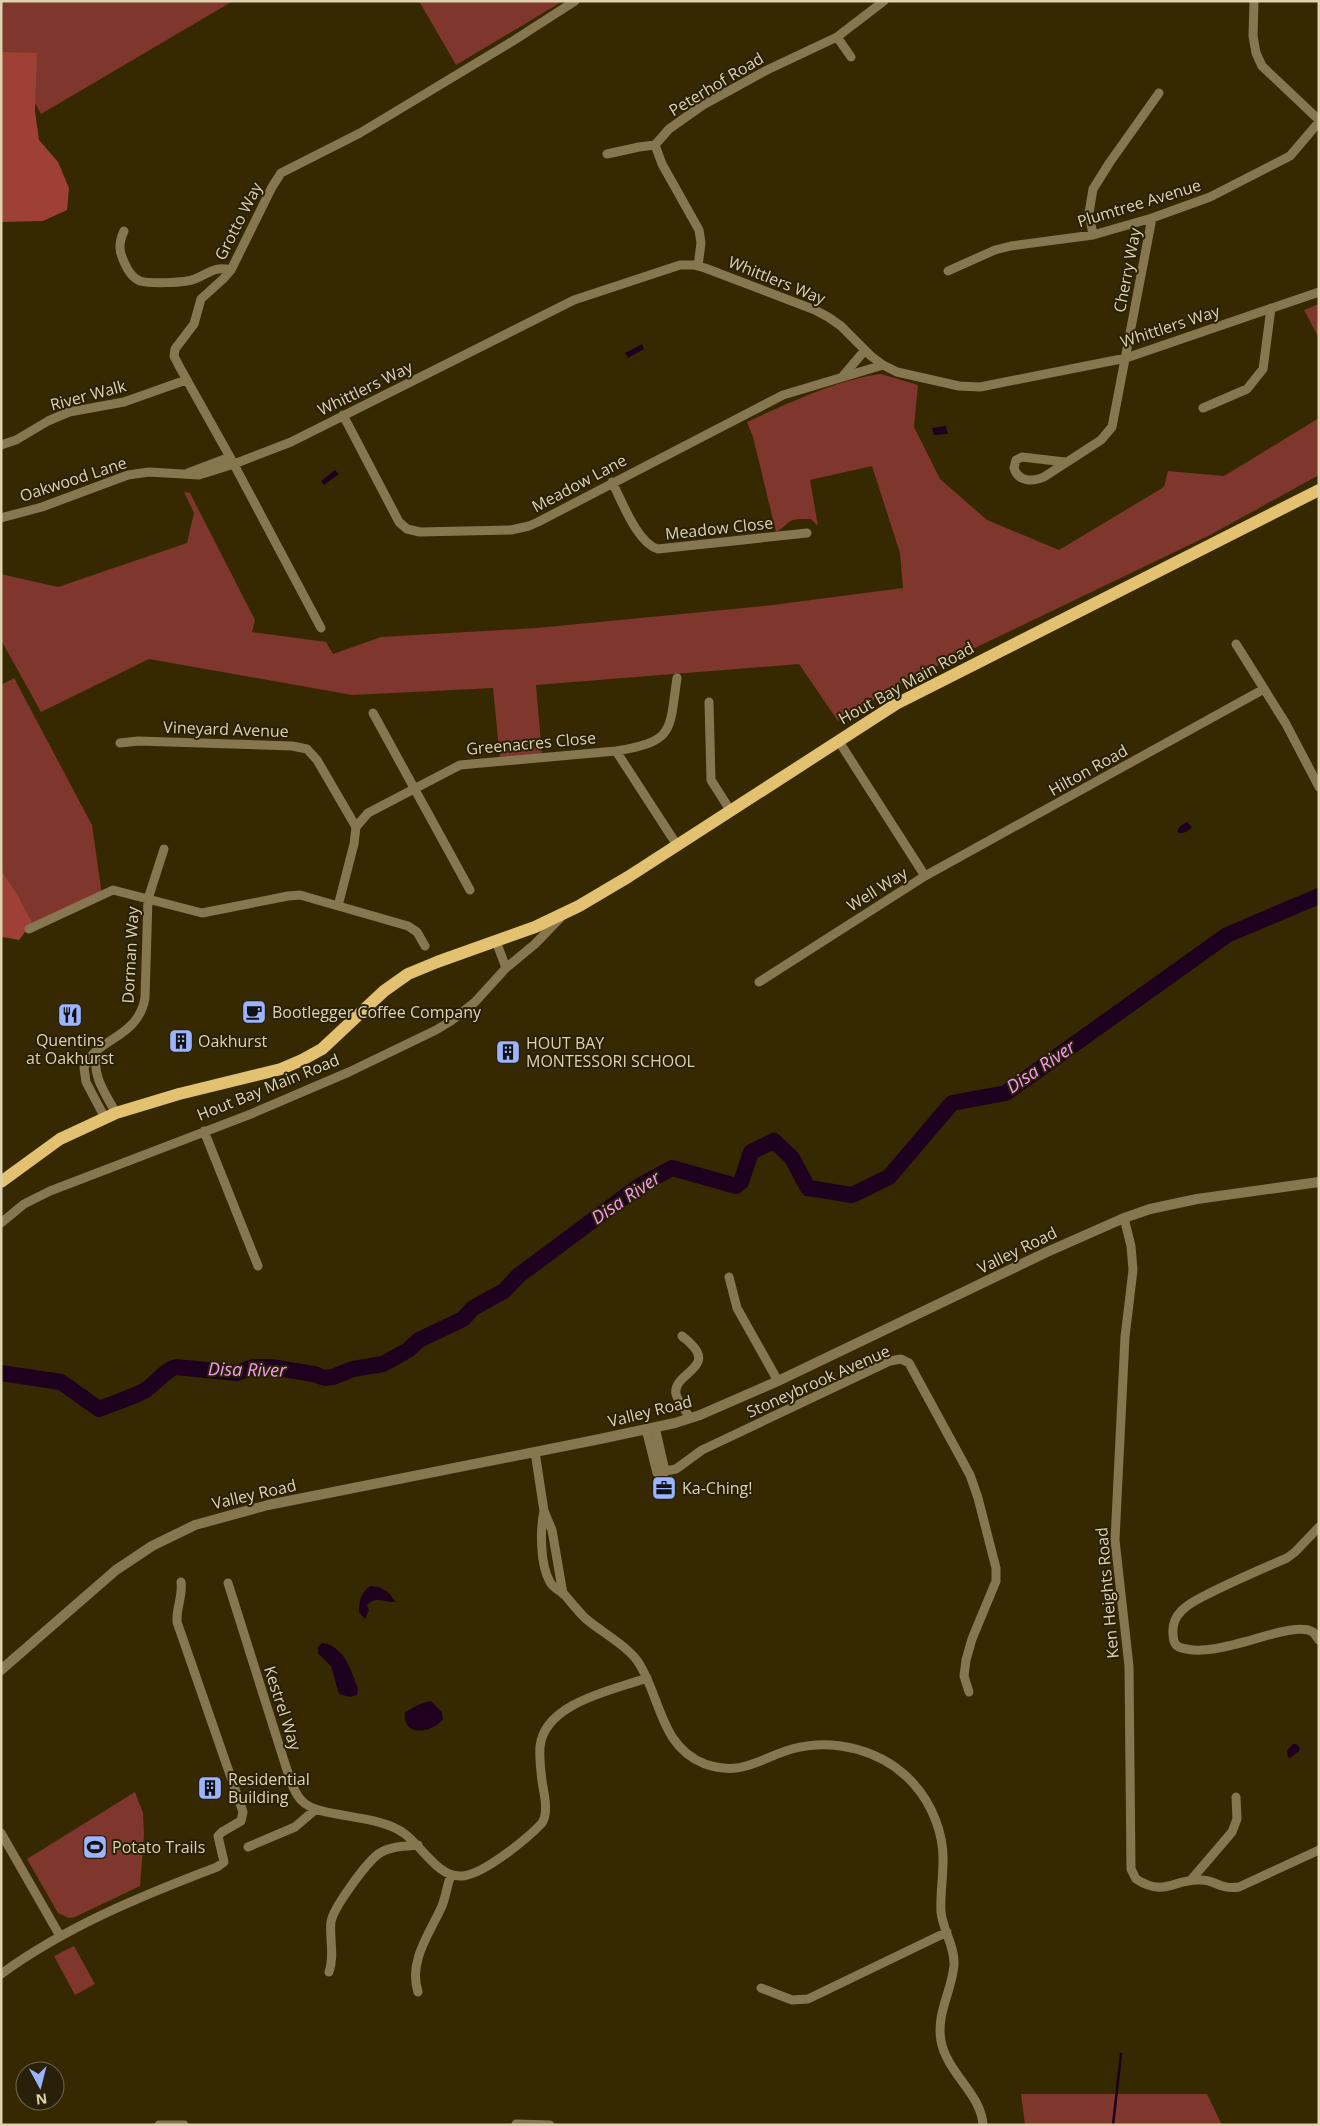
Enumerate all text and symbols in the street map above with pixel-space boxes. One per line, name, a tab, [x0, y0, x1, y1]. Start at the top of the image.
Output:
street label: Peterhof Road	[664, 47, 768, 121]
street label: Plumtree Avenue	[1074, 174, 1204, 232]
street label: Grotto Way	[209, 177, 267, 264]
street label: Cherry Way	[1108, 225, 1146, 314]
street label: Whittlers Way	[725, 250, 830, 310]
street label: Whittlers Way	[1118, 299, 1223, 352]
street label: Whittlers Way	[314, 355, 417, 420]
street label: River Walk	[48, 374, 129, 416]
street label: Meadow Lane	[528, 449, 630, 517]
street label: Oakwood Lane	[17, 451, 129, 507]
street label: Meadow Close	[664, 511, 774, 545]
street label: Hout Bay Main Road	[834, 637, 978, 729]
street label: Vineyard Avenue	[163, 716, 289, 742]
street label: Greenacres Close	[465, 726, 597, 760]
street label: Hilton Road	[1044, 739, 1132, 801]
street label: Well Way	[842, 861, 912, 916]
street label: Dorman Way	[116, 905, 144, 1004]
cafe icon: Bootlegger Coffee Company	[241, 999, 267, 1025]
place label: Bootlegger Coffee Company	[272, 1001, 482, 1023]
restaurant icon: Quentins at Oakhurst	[57, 1002, 83, 1028]
building icon: Oakhurst	[168, 1028, 194, 1054]
place label: Quentins at Oakhurst	[26, 1029, 114, 1069]
place label: Oakhurst	[198, 1030, 268, 1052]
place label: HOUT BAY MONTESSORI SCHOOL	[526, 1032, 695, 1072]
water label: Disa River	[1001, 1034, 1080, 1098]
building icon: HOUT BAY MONTESSORI SCHOOL	[495, 1039, 521, 1065]
street label: Hout Bay Main Road	[193, 1048, 343, 1126]
water label: Disa River	[586, 1165, 665, 1229]
street label: Valley Road	[974, 1221, 1060, 1279]
street label: Stoneybrook Avenue	[743, 1339, 893, 1423]
water label: Disa River	[208, 1356, 287, 1382]
street label: Valley Road	[606, 1390, 694, 1432]
street label: Valley Road	[210, 1474, 298, 1514]
office icon: Ka-Ching!	[651, 1475, 677, 1501]
place label: Ka-Ching!	[682, 1477, 753, 1499]
street label: Ken Heights Road	[1090, 1526, 1124, 1660]
street label: Kestrel Way	[259, 1663, 307, 1754]
place label: Residential Building	[228, 1768, 310, 1808]
building icon: Residential Building	[197, 1775, 223, 1801]
sports icon: Potato Trails	[82, 1834, 108, 1860]
place label: Potato Trails	[112, 1836, 205, 1858]
north arrow	[15, 2061, 65, 2111]
text: N	[35, 2089, 48, 2110]

